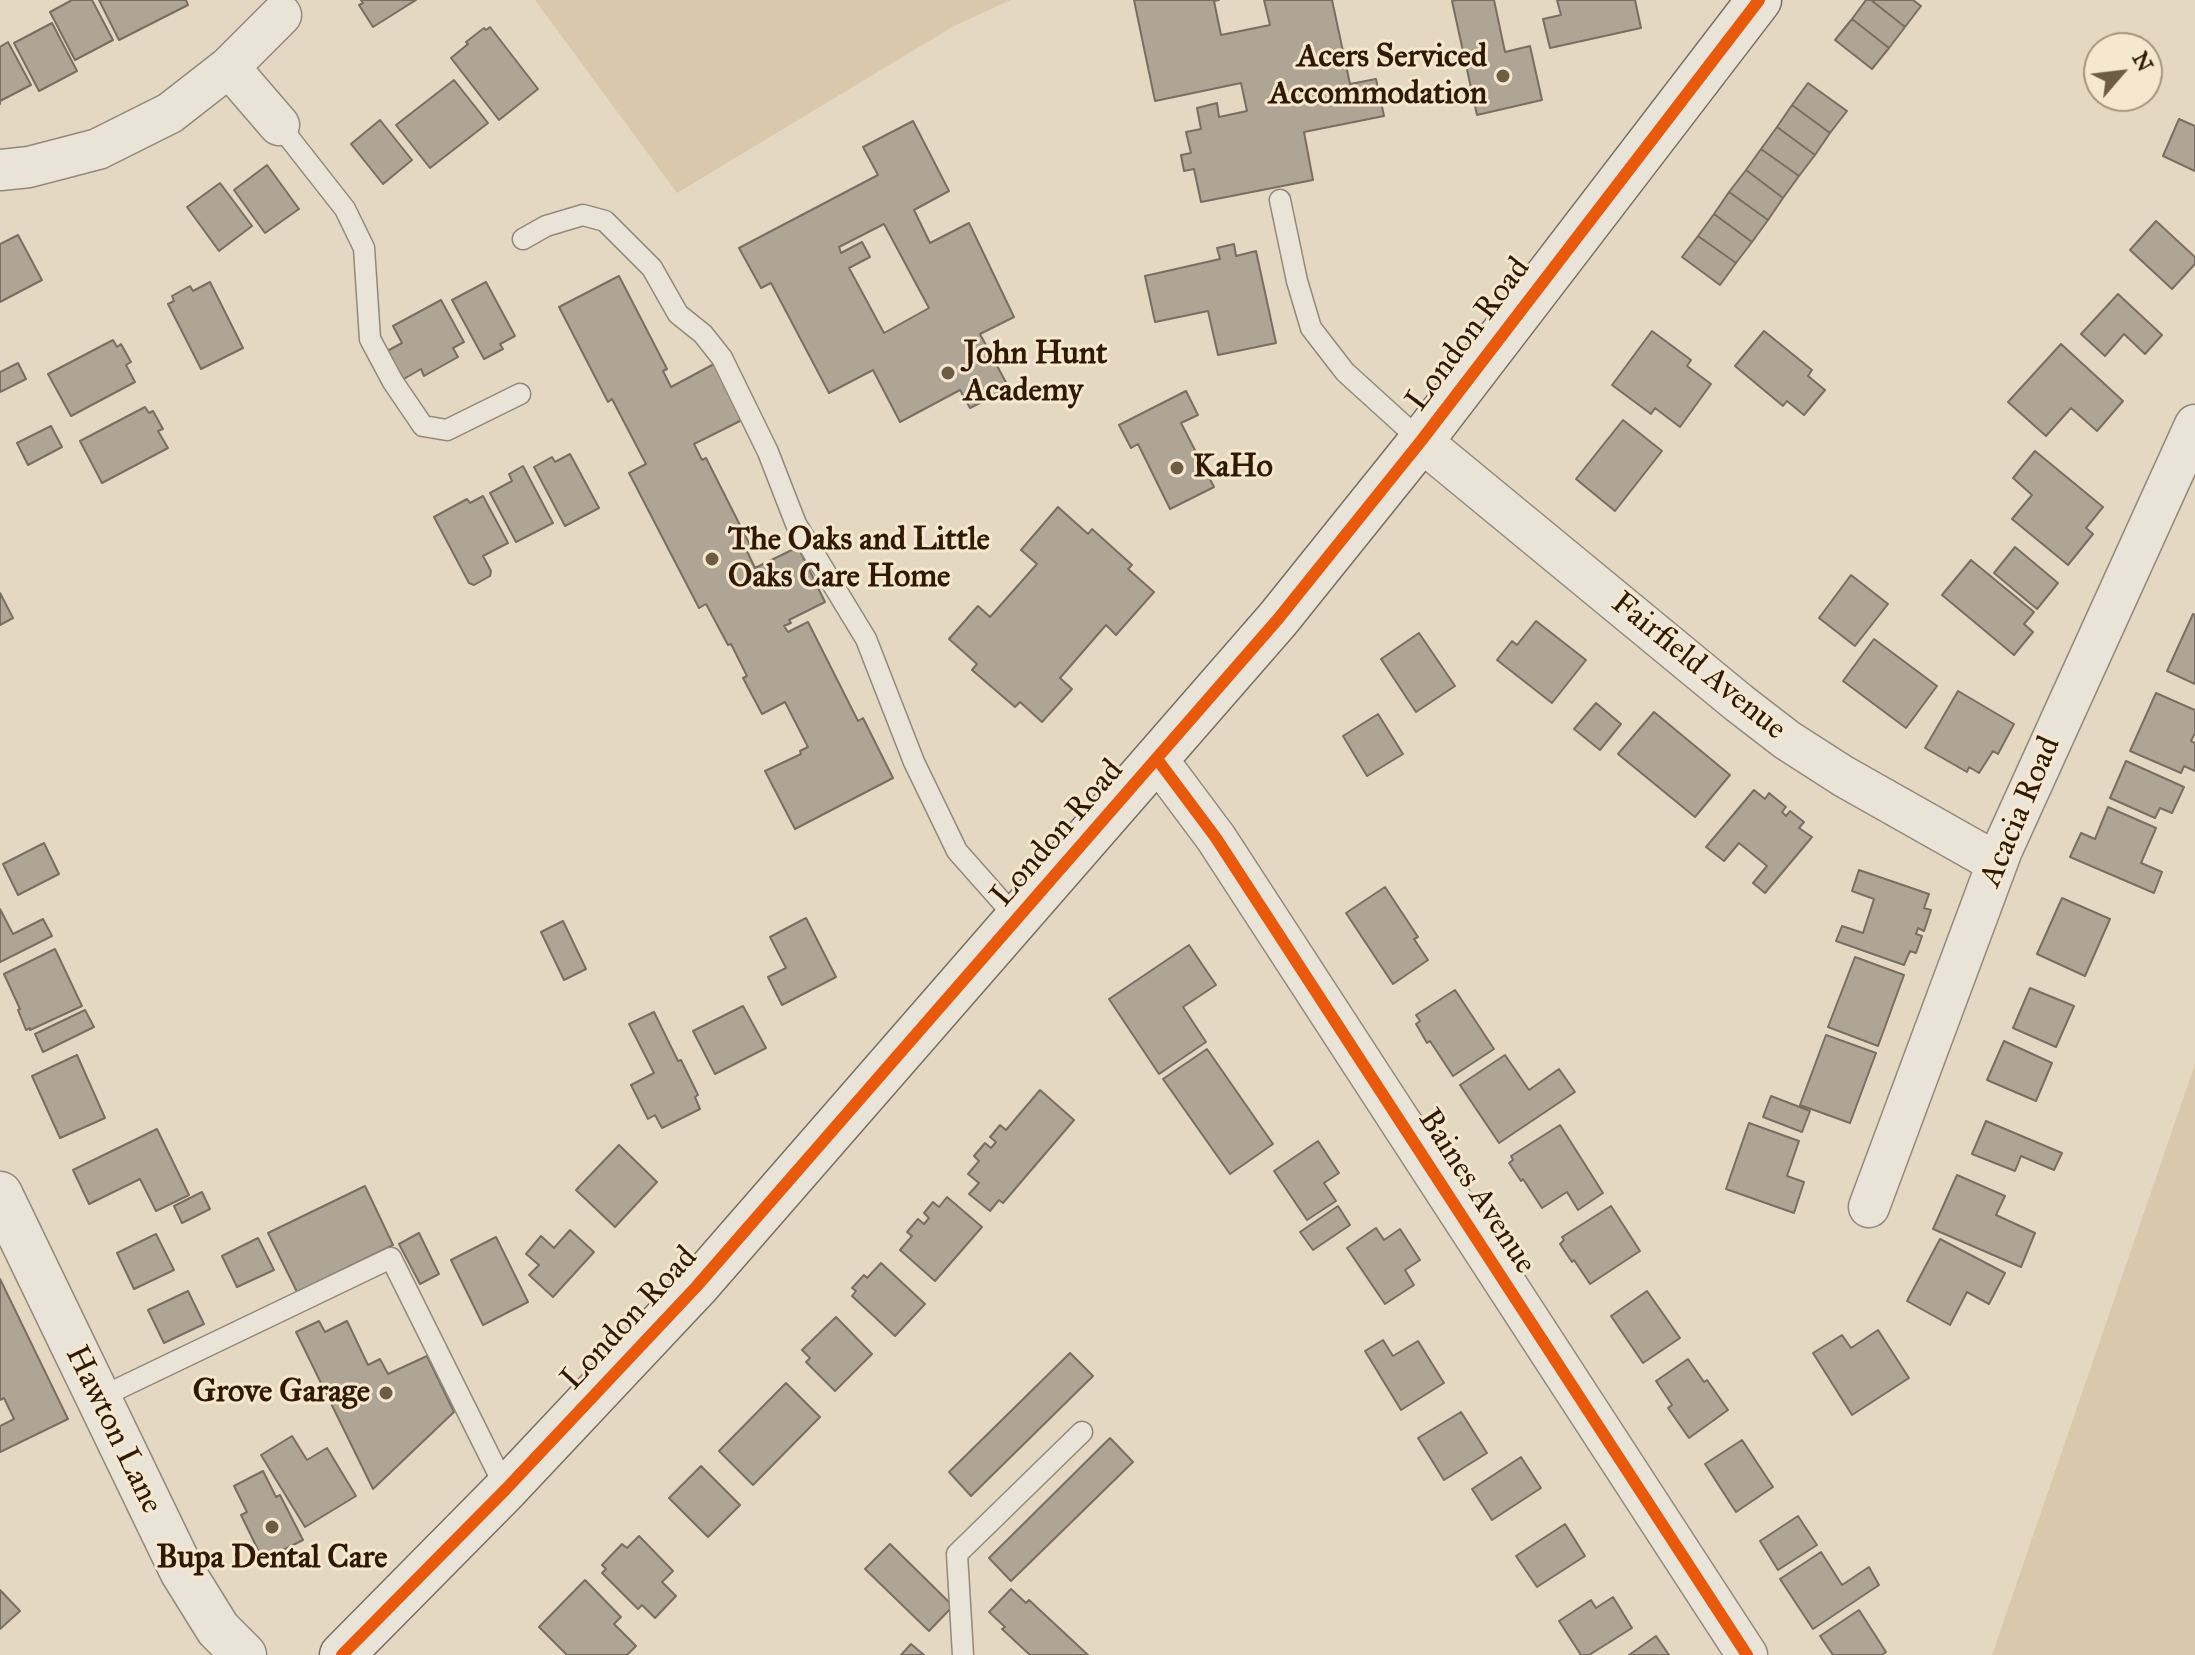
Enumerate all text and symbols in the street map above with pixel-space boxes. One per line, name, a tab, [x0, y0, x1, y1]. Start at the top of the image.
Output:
north arrow	[2083, 32, 2163, 112]
place label: Acers Serviced Accommodation	[1269, 39, 1487, 114]
text: N	[2127, 47, 2159, 76]
marker: Acers Serviced Accommodation	[1494, 67, 1512, 85]
street label: London Road	[1399, 251, 1539, 419]
place label: John Hunt Academy	[964, 336, 1107, 411]
marker: John Hunt Academy	[939, 364, 957, 382]
place label: KaHo	[1193, 449, 1273, 487]
marker: KaHo	[1168, 459, 1186, 477]
place label: The Oaks and Little Oaks Care Home	[728, 522, 990, 597]
marker: The Oaks and Little Oaks Care Home	[703, 550, 721, 568]
street label: Fairfield Avenue	[1603, 585, 1793, 749]
street label: Acacia Road	[1972, 731, 2070, 893]
street label: London Road	[984, 753, 1132, 915]
street label: Baines Avenue	[1408, 1102, 1544, 1282]
street label: London Road	[554, 1239, 706, 1399]
street label: Hawton Lane	[56, 1340, 170, 1520]
place label: Grove Garage	[193, 1374, 370, 1412]
marker: Grove Garage	[377, 1384, 395, 1402]
marker: Bupa Dental Care	[263, 1518, 281, 1536]
place label: Bupa Dental Care	[156, 1540, 388, 1578]

